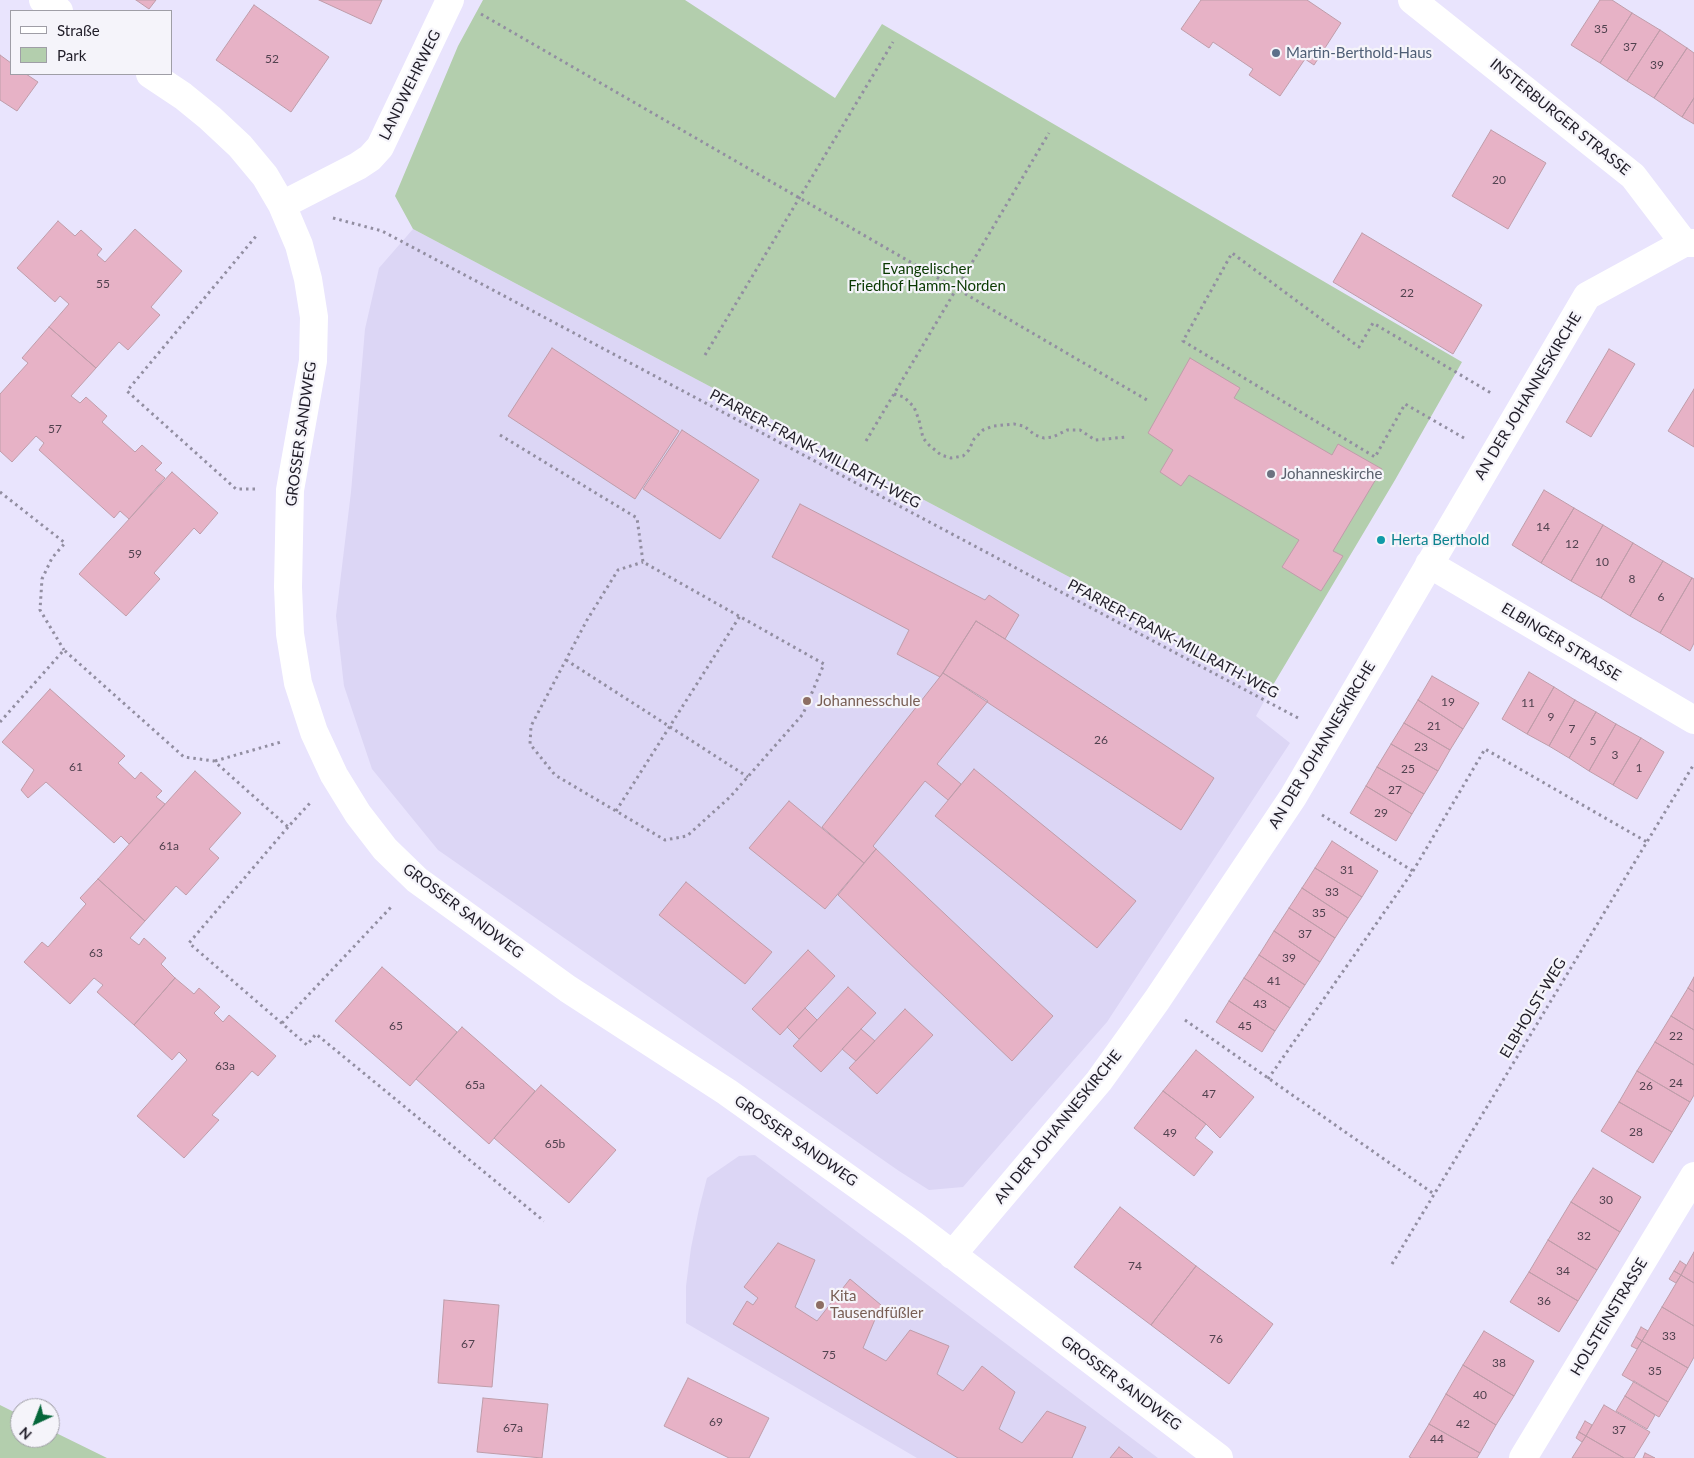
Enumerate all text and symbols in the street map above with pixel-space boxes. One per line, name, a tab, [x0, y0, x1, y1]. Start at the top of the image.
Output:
legend	[10, 10, 172, 75]
text: Straße	[57, 21, 100, 39]
house number: 35	[1594, 22, 1608, 36]
street label: LANDWEHRWEG	[376, 27, 444, 143]
house number: 37	[1623, 40, 1637, 54]
place label: Martin-Berthold-Haus	[1286, 44, 1432, 62]
text: Park	[57, 46, 86, 64]
marker: Martin-Berthold-Haus	[1270, 47, 1282, 59]
house number: 52	[265, 52, 279, 66]
street label: INSTERBURGER STRASSE	[1486, 55, 1634, 179]
house number: 39	[1650, 58, 1664, 72]
house number: 20	[1492, 173, 1506, 187]
park label: Evangelischer Friedhof Hamm-Norden	[848, 260, 1006, 295]
house number: 55	[96, 277, 110, 291]
house number: 22	[1400, 286, 1414, 300]
street label: AN DER JOHANNESKIRCHE	[1471, 309, 1585, 483]
street label: GROSSER SANDWEG	[282, 360, 320, 508]
street label: PFARRER-FRANK-MILLRATH-WEG	[706, 386, 924, 512]
house number: 57	[48, 422, 62, 436]
place label: Johanneskirche	[1281, 465, 1382, 483]
marker: Johanneskirche	[1265, 468, 1277, 480]
house number: 14	[1536, 520, 1550, 534]
place label: Herta Berthold	[1391, 531, 1489, 549]
marker: Herta Berthold	[1375, 534, 1387, 546]
house number: 12	[1565, 537, 1579, 551]
house number: 59	[128, 547, 142, 561]
house number: 10	[1595, 555, 1609, 569]
house number: 8	[1629, 572, 1635, 586]
street label: PFARRER-FRANK-MILLRATH-WEG	[1064, 576, 1282, 702]
house number: 6	[1658, 590, 1664, 604]
street label: ELBINGER STRASSE	[1498, 599, 1624, 685]
street label: AN DER JOHANNESKIRCHE	[1265, 658, 1379, 832]
place label: Johannesschule	[817, 692, 920, 710]
marker: Johannesschule	[801, 695, 813, 707]
house number: 19	[1441, 695, 1455, 709]
house number: 11	[1521, 696, 1535, 710]
house number: 9	[1548, 710, 1554, 724]
house number: 21	[1427, 719, 1441, 733]
house number: 7	[1569, 722, 1575, 736]
house number: 26	[1094, 733, 1108, 747]
house number: 5	[1590, 734, 1596, 748]
house number: 23	[1414, 740, 1428, 754]
house number: 3	[1612, 748, 1618, 762]
house number: 61	[69, 760, 83, 774]
house number: 1	[1636, 761, 1642, 775]
house number: 25	[1401, 762, 1415, 776]
house number: 27	[1388, 783, 1402, 797]
house number: 29	[1374, 806, 1388, 820]
house number: 61a	[159, 839, 179, 853]
street label: GROSSER SANDWEG	[399, 860, 527, 962]
house number: 31	[1340, 863, 1354, 877]
house number: 33	[1325, 885, 1339, 899]
house number: 35	[1312, 906, 1326, 920]
house number: 37	[1298, 927, 1312, 941]
house number: 63	[89, 946, 103, 960]
house number: 39	[1282, 951, 1296, 965]
street label: ELBHOLST-WEG	[1496, 955, 1570, 1061]
house number: 41	[1267, 974, 1281, 988]
house number: 43	[1253, 997, 1267, 1011]
house number: 65	[389, 1019, 403, 1033]
house number: 45	[1238, 1019, 1252, 1033]
house number: 22	[1669, 1029, 1683, 1043]
street label: AN DER JOHANNESKIRCHE	[991, 1047, 1125, 1207]
house number: 63a	[215, 1059, 235, 1073]
house number: 24	[1669, 1076, 1683, 1090]
house number: 65a	[465, 1078, 485, 1092]
house number: 26	[1639, 1079, 1653, 1093]
house number: 47	[1202, 1087, 1216, 1101]
street label: GROSSER SANDWEG	[731, 1092, 861, 1190]
house number: 28	[1629, 1125, 1643, 1139]
house number: 49	[1163, 1126, 1177, 1140]
house number: 65b	[545, 1137, 565, 1151]
house number: 30	[1599, 1193, 1613, 1207]
house number: 32	[1577, 1229, 1591, 1243]
street label: HOLSTEINSTRASSE	[1567, 1255, 1651, 1379]
house number: 74	[1128, 1259, 1142, 1273]
house number: 34	[1556, 1264, 1570, 1278]
place label: Kita Tausendfüßler	[830, 1287, 923, 1322]
house number: 36	[1537, 1294, 1551, 1308]
marker: Kita Tausendfüßler	[814, 1299, 826, 1311]
house number: 33	[1662, 1329, 1676, 1343]
street label: GROSSER SANDWEG	[1057, 1332, 1185, 1434]
house number: 76	[1209, 1332, 1223, 1346]
house number: 67	[461, 1337, 475, 1351]
house number: 75	[822, 1348, 836, 1362]
house number: 38	[1492, 1356, 1506, 1370]
house number: 35	[1648, 1364, 1662, 1378]
house number: 40	[1473, 1388, 1487, 1402]
north arrow	[10, 1398, 60, 1448]
house number: 69	[709, 1415, 723, 1429]
house number: 42	[1456, 1417, 1470, 1431]
house number: 67a	[503, 1421, 523, 1435]
house number: 37	[1612, 1423, 1626, 1437]
text: N	[15, 1424, 35, 1444]
house number: 44	[1430, 1432, 1444, 1446]

